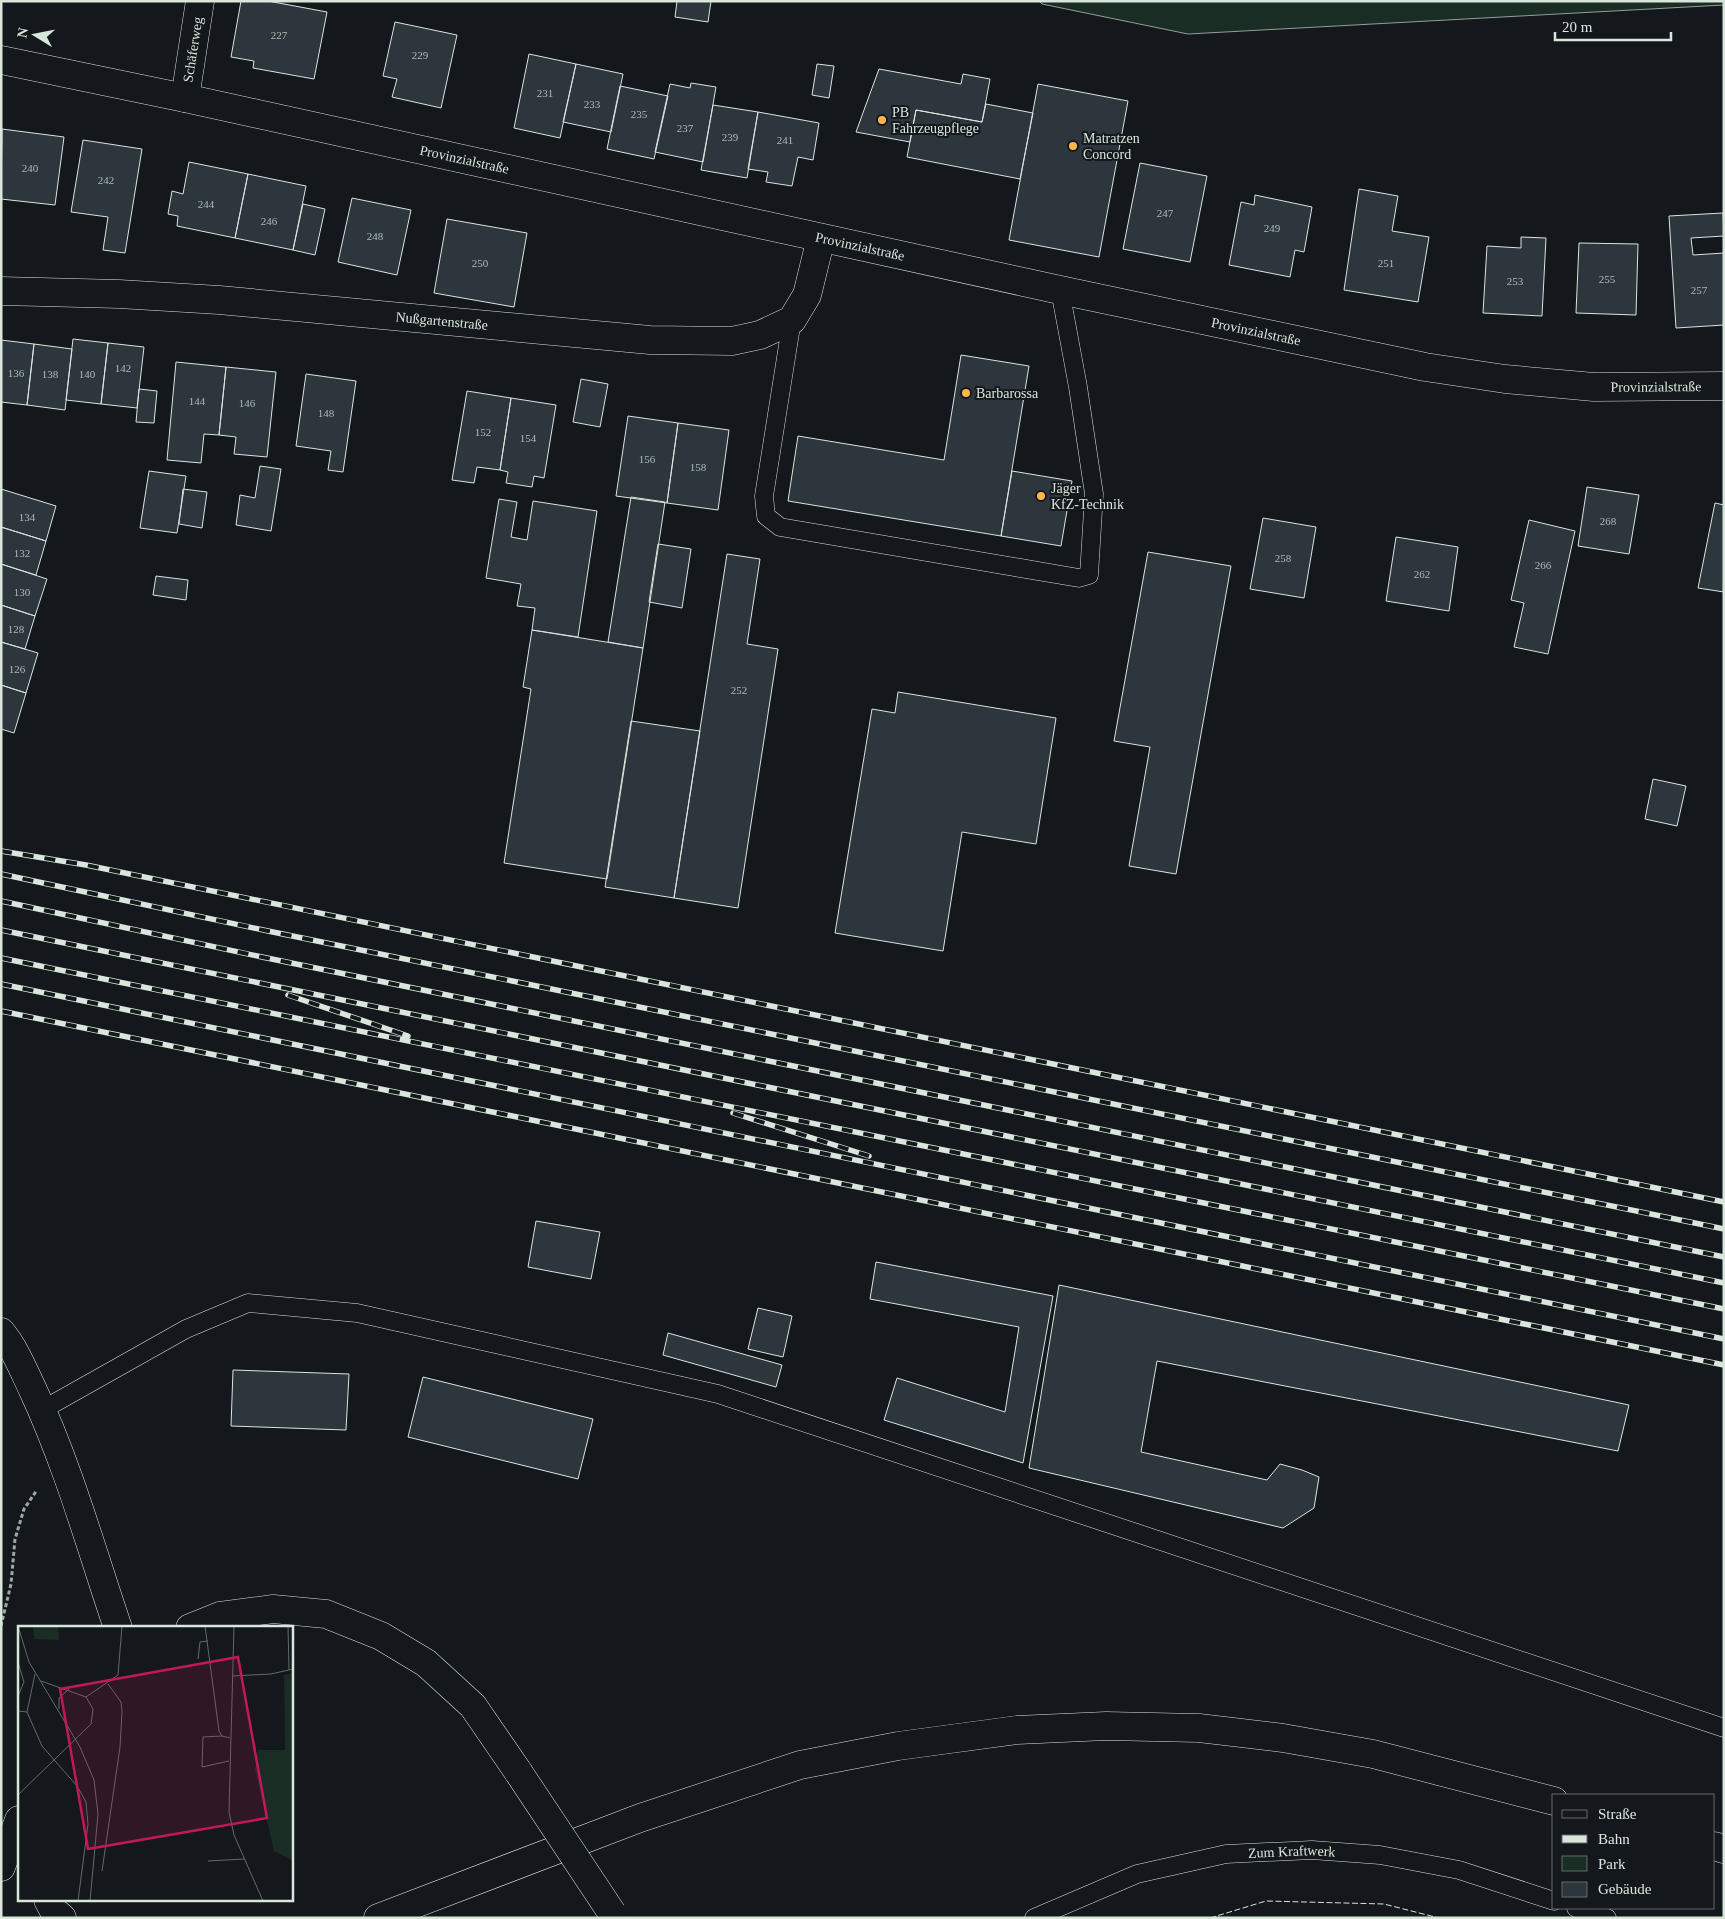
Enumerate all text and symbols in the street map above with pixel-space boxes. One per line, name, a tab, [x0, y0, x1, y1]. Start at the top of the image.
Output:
north arrow	[10, 10, 60, 60]
scale bar	[1555, 10, 1671, 42]
street label: Schäferweg	[181, 16, 205, 83]
text: 20 m	[1562, 19, 1593, 35]
text: N	[14, 27, 31, 39]
house number: 227	[271, 29, 288, 41]
house number: 229	[412, 49, 429, 61]
house number: 231	[537, 87, 553, 99]
house number: 233	[584, 98, 601, 110]
place label: PB Fahrzeugpflege	[892, 105, 979, 136]
house number: 235	[631, 108, 648, 120]
marker: PB Fahrzeugpflege	[876, 114, 888, 126]
house number: 237	[677, 122, 694, 134]
house number: 239	[722, 131, 739, 143]
place label: Matratzen Concord	[1083, 131, 1140, 162]
house number: 241	[777, 134, 793, 146]
marker: Matratzen Concord	[1067, 140, 1079, 152]
street label: Provinzialstraße	[418, 143, 510, 177]
house number: 240	[22, 162, 39, 174]
house number: 242	[98, 174, 114, 186]
house number: 244	[198, 198, 215, 210]
house number: 247	[1157, 207, 1174, 219]
house number: 246	[261, 215, 278, 227]
house number: 249	[1264, 222, 1281, 234]
house number: 248	[367, 230, 384, 242]
street label: Provinzialstraße	[814, 230, 906, 264]
house number: 250	[472, 257, 489, 269]
house number: 251	[1378, 257, 1394, 269]
house number: 255	[1599, 273, 1616, 285]
house number: 253	[1507, 275, 1524, 287]
house number: 257	[1691, 284, 1708, 296]
street label: Nußgartenstraße	[395, 309, 489, 333]
street label: Provinzialstraße	[1210, 315, 1302, 349]
house number: 142	[115, 362, 131, 374]
house number: 136	[8, 367, 25, 379]
house number: 138	[42, 368, 59, 380]
house number: 140	[79, 368, 96, 380]
street label: Provinzialstraße	[1610, 379, 1702, 395]
place label: Barbarossa	[976, 386, 1039, 401]
marker: Barbarossa	[960, 387, 972, 399]
house number: 144	[189, 395, 206, 407]
house number: 146	[239, 397, 256, 409]
house number: 148	[318, 407, 335, 419]
house number: 152	[475, 426, 491, 438]
house number: 154	[520, 432, 537, 444]
house number: 156	[639, 453, 656, 465]
house number: 158	[690, 461, 707, 473]
place label: Jäger KfZ-Technik	[1051, 481, 1124, 512]
marker: Jäger KfZ-Technik	[1035, 490, 1047, 502]
house number: 134	[19, 511, 36, 523]
house number: 268	[1600, 515, 1617, 527]
house number: 132	[14, 547, 30, 559]
house number: 258	[1275, 552, 1292, 564]
house number: 266	[1535, 559, 1552, 571]
house number: 262	[1414, 568, 1430, 580]
house number: 130	[14, 586, 31, 598]
house number: 128	[8, 623, 25, 635]
house number: 126	[9, 663, 26, 675]
house number: 252	[731, 684, 747, 696]
inset map	[18, 1626, 292, 1902]
legend	[1552, 1794, 1715, 1909]
text: Straße	[1598, 1806, 1637, 1822]
text: Bahn	[1598, 1831, 1630, 1847]
street label: Zum Kraftwerk	[1248, 1843, 1336, 1861]
text: Park	[1598, 1856, 1626, 1872]
text: Gebäude	[1598, 1881, 1652, 1897]

